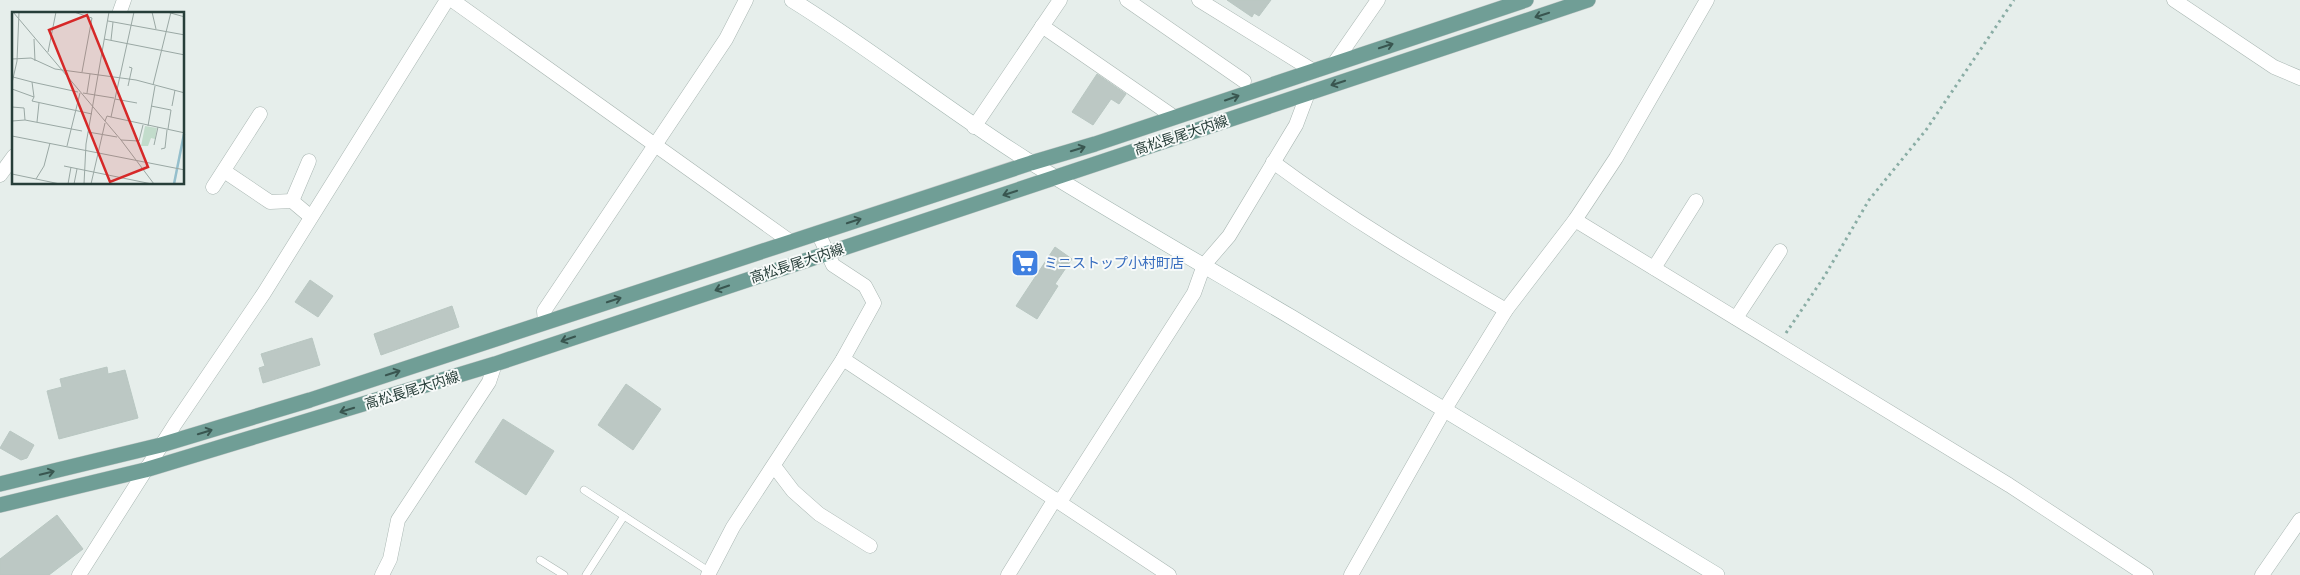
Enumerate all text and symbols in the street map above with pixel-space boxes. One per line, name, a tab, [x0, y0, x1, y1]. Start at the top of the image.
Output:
one-way arrow	[1534, 11, 1550, 21]
inset map	[12, 12, 185, 185]
one-way arrow	[1378, 40, 1394, 50]
one-way arrow	[1330, 79, 1346, 89]
one-way arrow	[1224, 92, 1240, 102]
street label: 高松長尾大内線	[1132, 113, 1231, 160]
one-way arrow	[1069, 143, 1085, 153]
one-way arrow	[1002, 189, 1018, 198]
one-way arrow	[846, 216, 861, 225]
street label: 高松長尾大内線	[748, 241, 847, 288]
supermarket icon: ミニストップ小村町店	[1010, 248, 1040, 278]
place label: ミニストップ小村町店	[1044, 255, 1184, 273]
one-way arrow	[715, 284, 731, 293]
one-way arrow	[606, 295, 621, 304]
one-way arrow	[560, 335, 576, 345]
one-way arrow	[385, 367, 401, 377]
street label: 高松長尾大内線	[363, 369, 462, 414]
one-way arrow	[339, 406, 355, 415]
one-way arrow	[196, 426, 212, 436]
one-way arrow	[39, 468, 55, 477]

